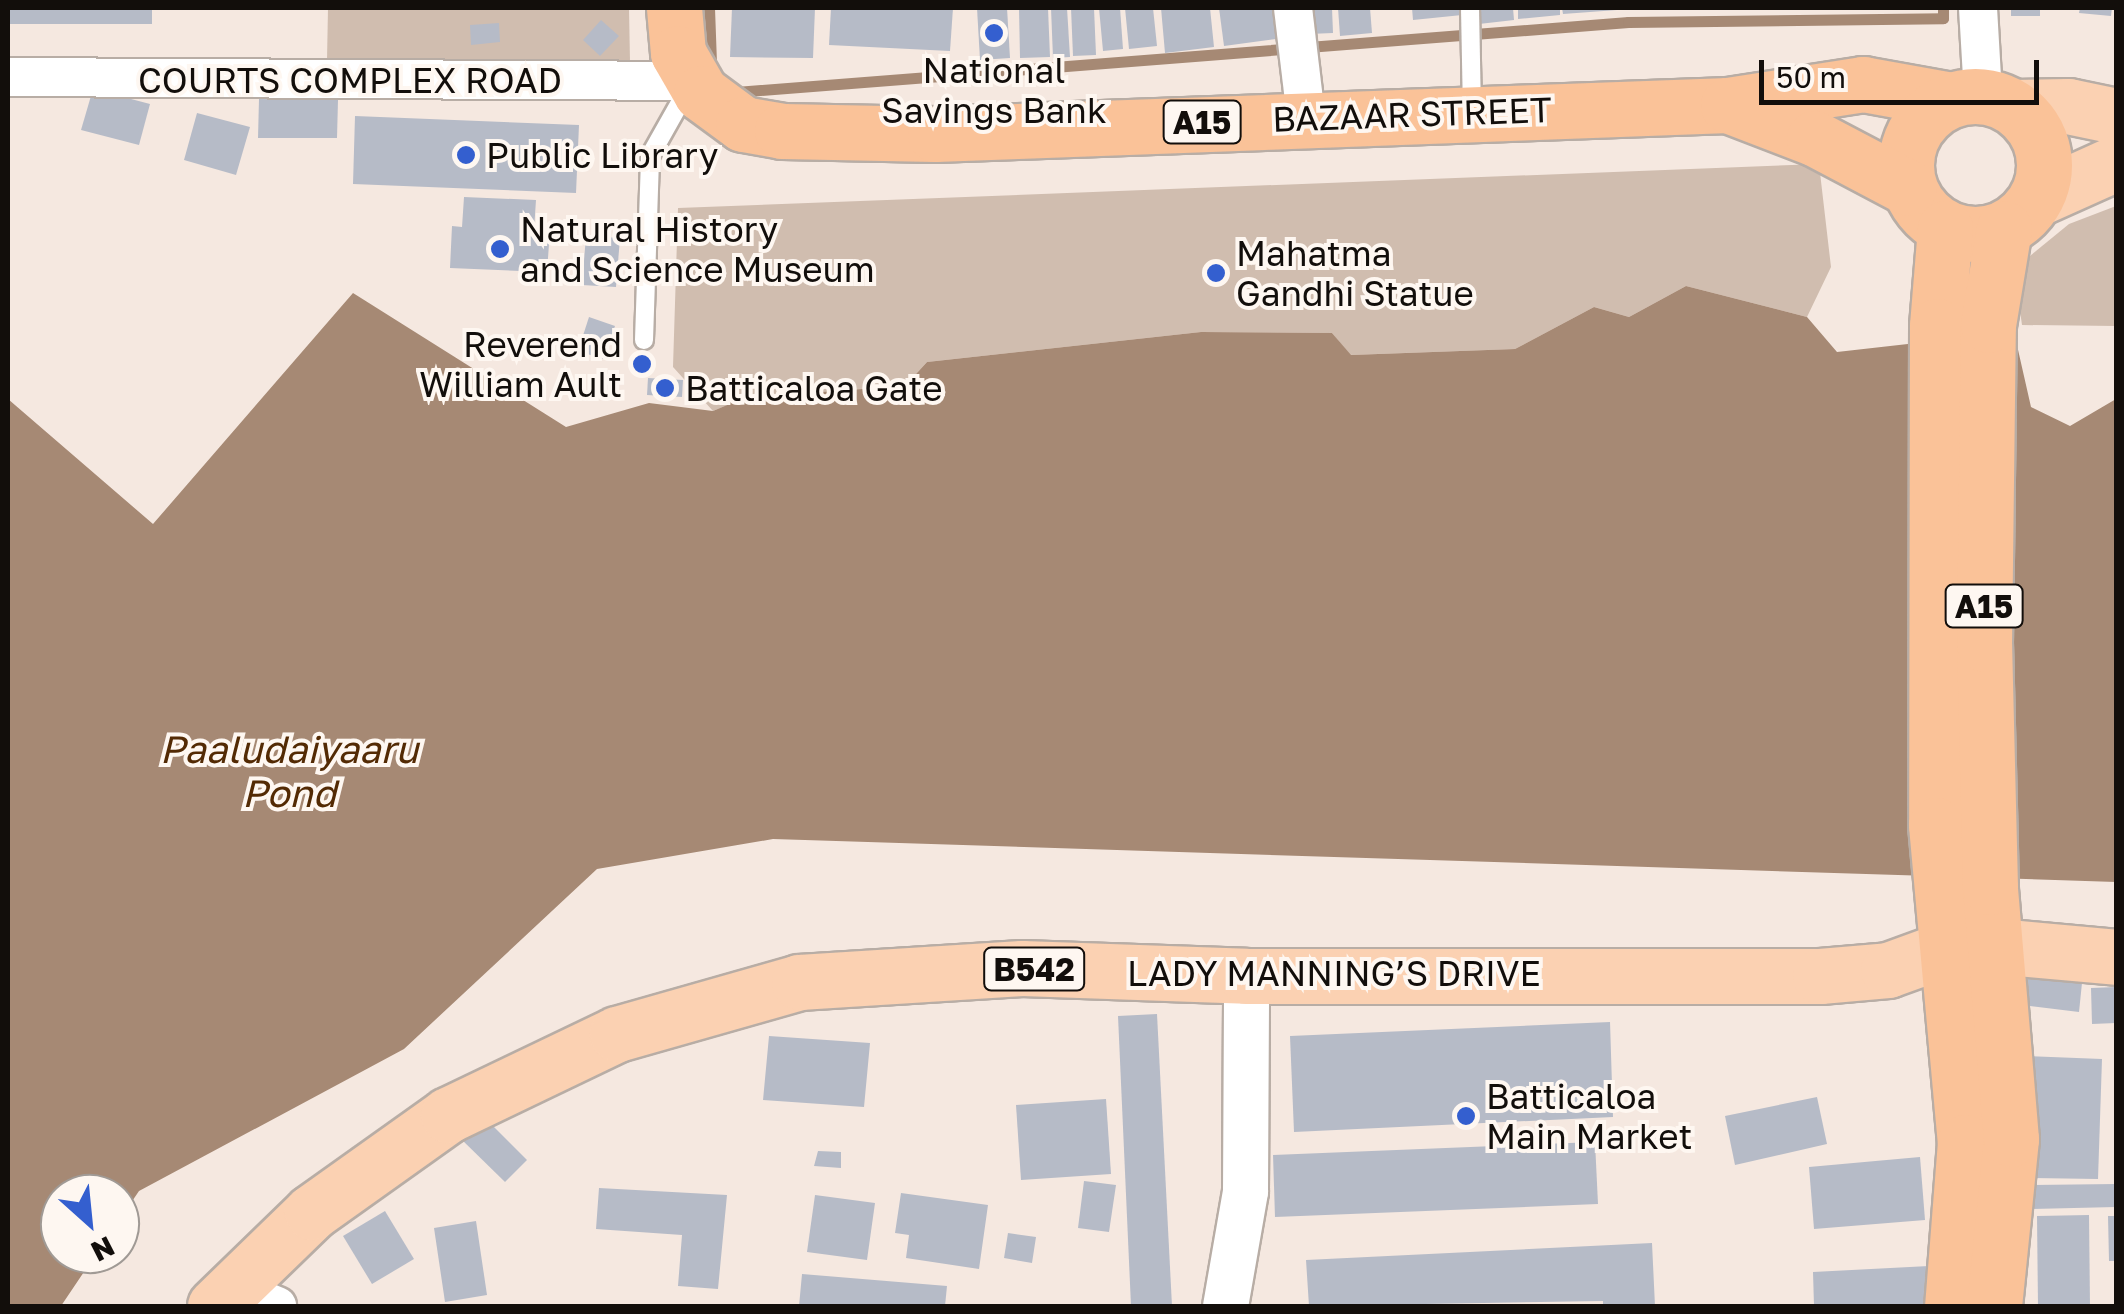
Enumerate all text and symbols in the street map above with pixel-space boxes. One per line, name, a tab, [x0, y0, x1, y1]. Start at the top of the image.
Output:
marker: National Savings Bank	[983, 22, 1005, 44]
scale bar	[1764, 40, 2044, 102]
place label: National Savings Bank	[881, 49, 1107, 131]
street label: COURTS COMPLEX ROAD	[138, 59, 562, 101]
text: 50 m	[1776, 59, 1846, 95]
street label: BAZAAR STREET	[1272, 88, 1552, 140]
road number: A15	[1162, 95, 1242, 149]
place label: Public Library	[486, 134, 718, 176]
marker: Public Library	[455, 144, 477, 166]
place label: Natural History and Science Museum	[520, 208, 875, 290]
place label: Mahatma Gandhi Statue	[1236, 232, 1474, 314]
marker: Natural History and Science Museum	[489, 238, 511, 260]
marker: Mahatma Gandhi Statue	[1205, 262, 1227, 284]
place label: Reverend William Ault	[419, 323, 622, 405]
marker: Reverend William Ault	[631, 353, 653, 375]
place label: Batticaloa Gate	[685, 367, 943, 409]
marker: Batticaloa Gate	[654, 377, 676, 399]
road number: A15	[1944, 579, 2024, 633]
water label: Paaludaiyaaru Pond	[160, 726, 418, 816]
road number: B542	[982, 942, 1086, 996]
street label: LADY MANNING’S DRIVE	[1127, 952, 1541, 994]
place label: Batticaloa Main Market	[1486, 1075, 1692, 1157]
marker: Batticaloa Main Market	[1455, 1105, 1477, 1127]
north arrow	[40, 1174, 140, 1274]
text: N	[86, 1230, 120, 1269]

